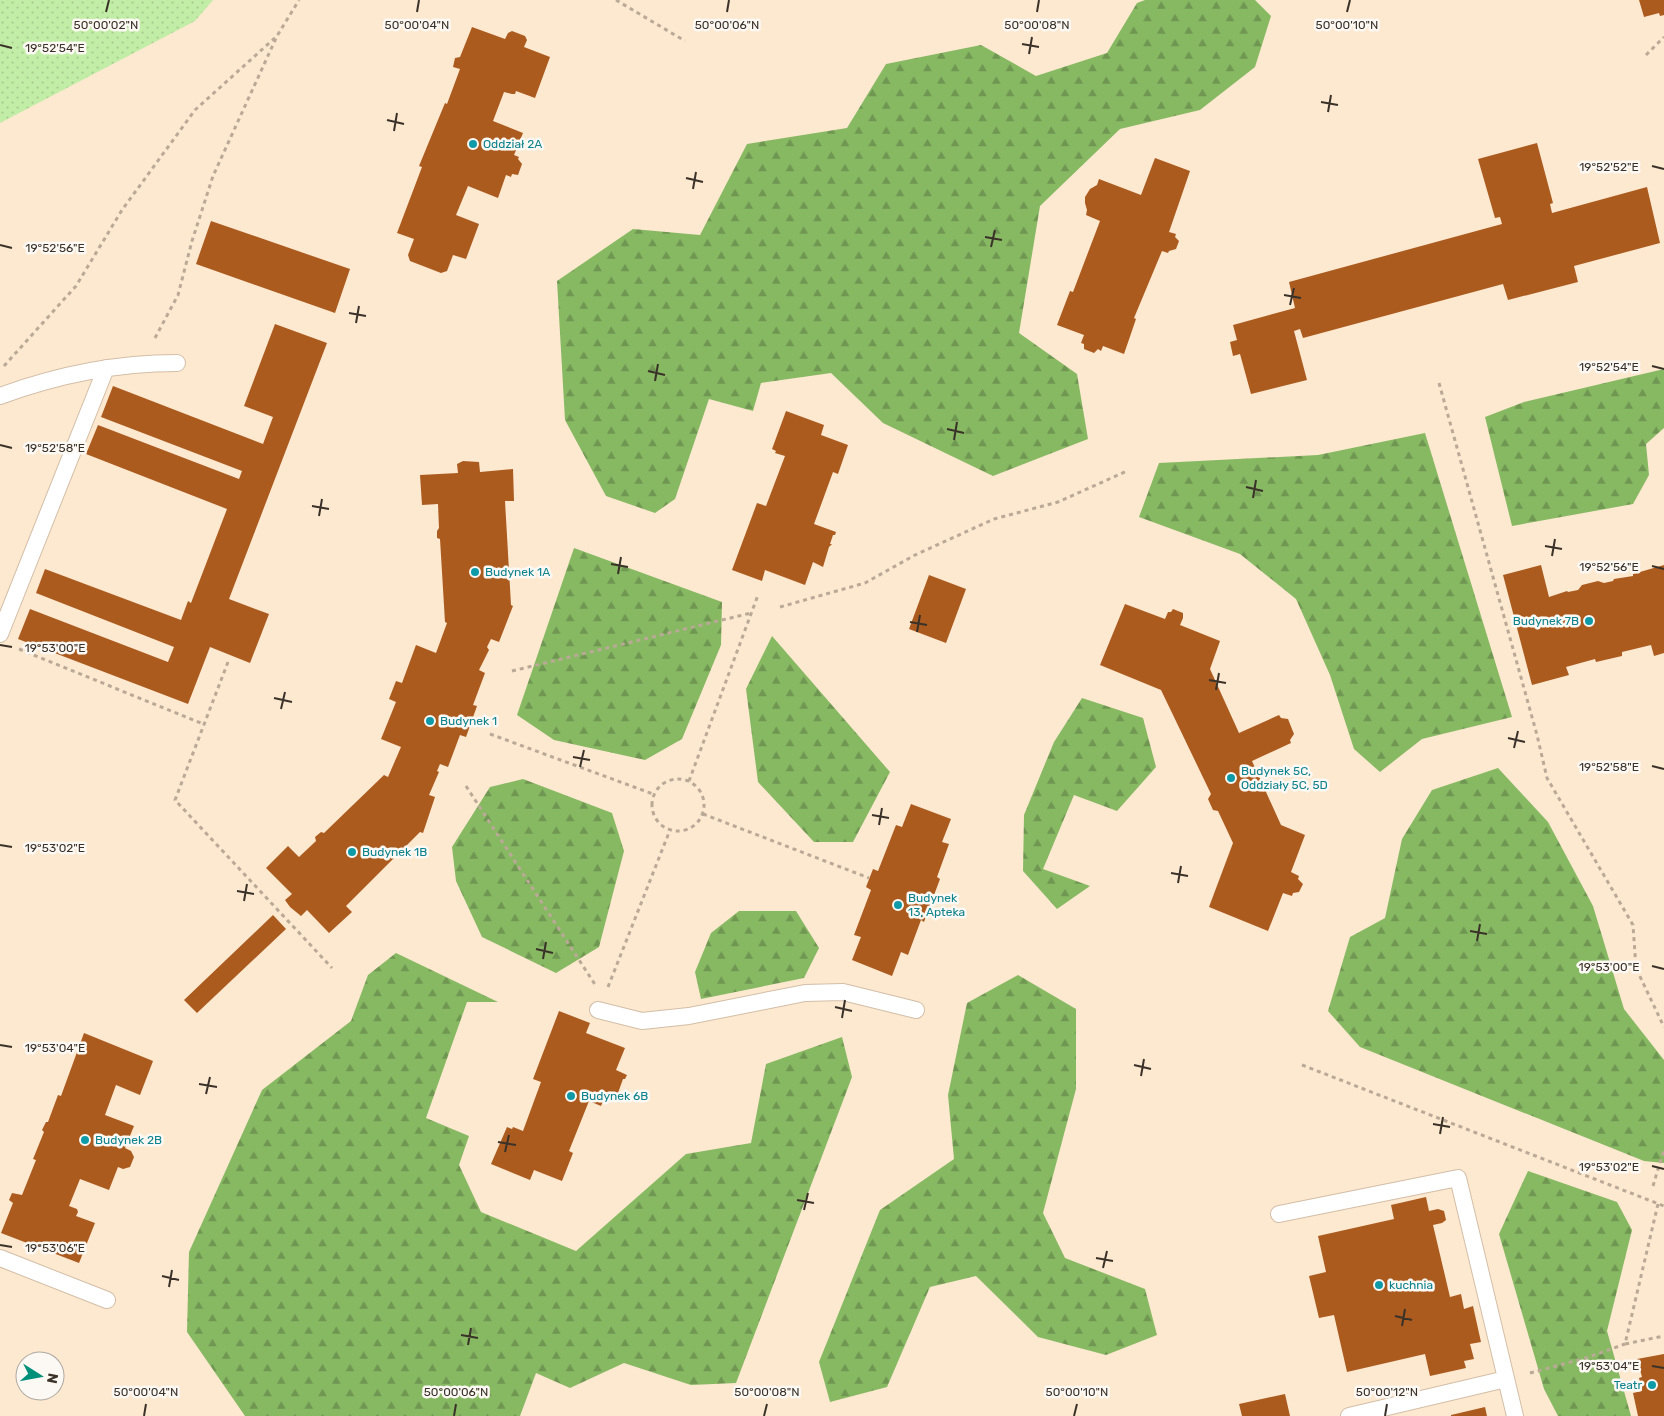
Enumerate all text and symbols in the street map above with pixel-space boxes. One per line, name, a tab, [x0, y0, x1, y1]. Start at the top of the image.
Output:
text: 50°00'02"N	[74, 18, 138, 32]
text: 50°00'04"N	[385, 18, 449, 32]
text: 50°00'06"N	[695, 18, 759, 32]
text: 50°00'08"N	[1004, 18, 1070, 32]
text: 50°00'10"N	[1316, 18, 1378, 32]
text: 19°52'54"E	[25, 41, 85, 55]
place label: Oddział 2A	[483, 137, 542, 151]
marker: Oddział 2A	[467, 138, 479, 150]
text: 19°52'52"E	[1579, 160, 1639, 174]
text: 19°52'56"E	[25, 241, 85, 255]
text: 19°52'54"E	[1579, 360, 1639, 374]
text: 19°52'58"E	[25, 441, 85, 455]
text: 19°52'56"E	[1579, 560, 1639, 574]
place label: Budynek 1A	[485, 565, 550, 579]
marker: Budynek 1A	[469, 566, 481, 578]
place label: Budynek 7B	[1513, 614, 1579, 628]
marker: Budynek 7B	[1583, 615, 1595, 627]
text: 19°53'00"E	[25, 641, 85, 655]
place label: Budynek 1	[440, 714, 497, 728]
marker: Budynek 1	[424, 715, 436, 727]
text: 19°52'58"E	[1579, 760, 1639, 774]
place label: Budynek 5C, Oddziały 5C, 5D	[1241, 764, 1328, 792]
marker: Budynek 5C, Oddziały 5C, 5D	[1225, 772, 1237, 784]
text: 19°53'02"E	[25, 841, 85, 855]
place label: Budynek 1B	[362, 845, 427, 859]
marker: Budynek 1B	[346, 846, 358, 858]
place label: Budynek 13, Apteka	[908, 891, 965, 919]
marker: Budynek 13, Apteka	[892, 899, 904, 911]
text: 19°53'00"E	[1579, 960, 1639, 974]
text: 19°53'04"E	[25, 1041, 85, 1055]
place label: Budynek 6B	[581, 1089, 648, 1103]
marker: Budynek 6B	[565, 1090, 577, 1102]
place label: Budynek 2B	[95, 1133, 162, 1147]
marker: Budynek 2B	[79, 1134, 91, 1146]
text: 19°53'02"E	[1579, 1160, 1639, 1174]
text: 19°53'06"E	[25, 1241, 85, 1255]
place label: kuchnia	[1389, 1278, 1433, 1292]
marker: kuchnia	[1373, 1279, 1385, 1291]
north arrow	[15, 1351, 65, 1401]
text: 19°53'04"E	[1579, 1359, 1639, 1373]
text: N	[43, 1372, 62, 1385]
place label: Teatr	[1614, 1378, 1642, 1392]
marker: Teatr	[1646, 1379, 1658, 1391]
text: 50°00'04"N	[114, 1385, 178, 1399]
text: 50°00'06"N	[424, 1385, 488, 1399]
text: 50°00'08"N	[734, 1385, 800, 1399]
text: 50°00'10"N	[1046, 1385, 1108, 1399]
text: 50°00'12"N	[1356, 1385, 1418, 1399]

